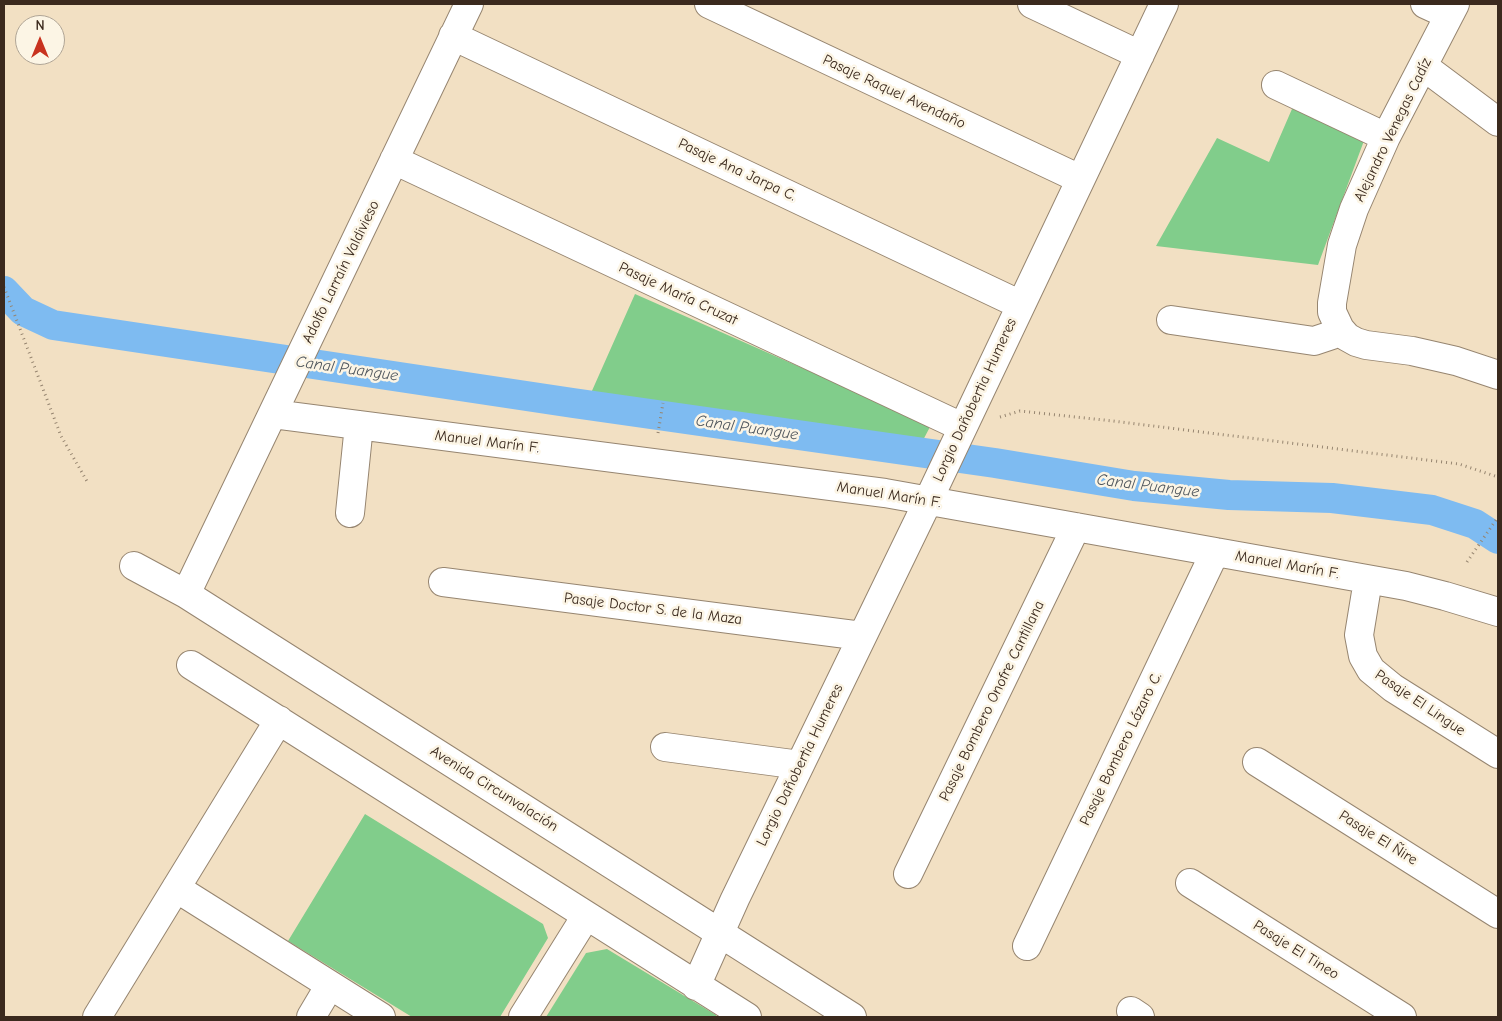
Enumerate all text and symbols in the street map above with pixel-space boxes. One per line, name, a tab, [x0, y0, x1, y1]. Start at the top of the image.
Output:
north arrow	[15, 15, 65, 65]
text: N	[35, 17, 45, 34]
street label: Pasaje Raquel Avendaño	[820, 51, 968, 133]
street label: Alejandro Venegas Cadíz	[1350, 55, 1436, 205]
street label: Pasaje Ana Jarpa C.	[675, 135, 799, 205]
street label: Adolfo Larraín Valdivieso	[299, 198, 383, 346]
street label: Pasaje María Cruzat	[616, 259, 740, 329]
street label: Lorgio Dañobertia Humeres	[929, 315, 1021, 485]
water label: Canal Puangue	[295, 352, 399, 386]
water label: Canal Puangue	[695, 411, 799, 445]
street label: Manuel Marín F.	[434, 427, 540, 457]
water label: Canal Puangue	[1096, 470, 1200, 502]
street label: Manuel Marín F.	[836, 478, 942, 512]
street label: Manuel Marín F.	[1234, 547, 1340, 583]
street label: Pasaje Doctor S. de la Maza	[563, 589, 743, 629]
street label: Pasaje Bombero Onofre Cantillana	[936, 598, 1048, 804]
street label: Pasaje El Lingue	[1371, 666, 1469, 740]
street label: Pasaje Bombero Lázaro C.	[1076, 669, 1166, 829]
street label: Lorgio Dañobertia Humeres	[753, 681, 847, 849]
street label: Avenida Circunvalación	[427, 742, 561, 836]
street label: Pasaje El Ñire	[1335, 807, 1421, 869]
street label: Pasaje El Tineo	[1250, 916, 1342, 984]

